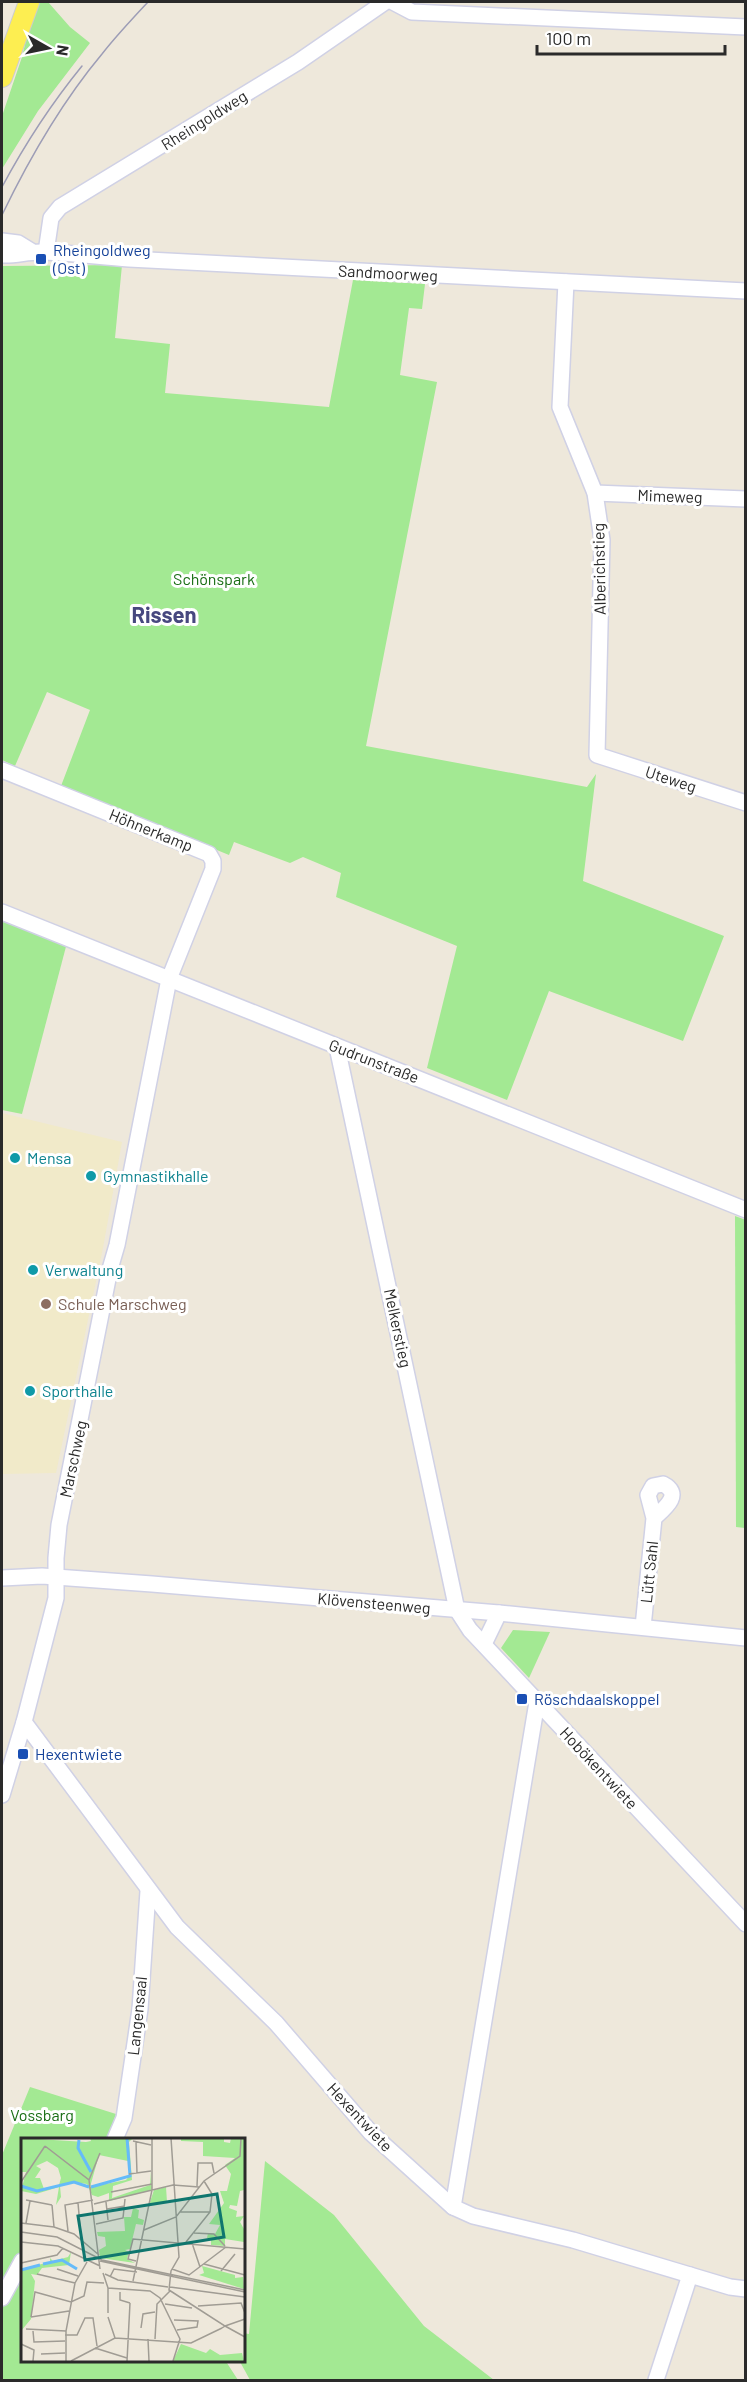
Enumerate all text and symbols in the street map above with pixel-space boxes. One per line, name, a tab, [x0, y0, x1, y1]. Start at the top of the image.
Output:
north arrow	[18, 18, 78, 78]
scale bar	[537, 18, 724, 56]
text: 100 m	[546, 27, 591, 49]
text: N	[53, 44, 74, 57]
street label: Rheingoldweg	[157, 86, 250, 153]
place label: Rheingoldweg (Ost)	[52, 240, 151, 277]
marker: Rheingoldweg (Ost)	[34, 252, 48, 266]
street label: Sandmoorweg	[338, 260, 438, 285]
street label: Mimeweg	[637, 485, 703, 506]
street label: Alberichstieg	[588, 523, 609, 615]
park label: Schönspark	[173, 569, 255, 588]
district label: Rissen	[131, 601, 197, 627]
street label: Uteweg	[643, 761, 699, 796]
street label: Höhnerkamp	[107, 804, 196, 855]
street label: Gudrunstraße	[326, 1035, 422, 1086]
place label: Mensa	[27, 1148, 71, 1167]
marker: Mensa	[8, 1151, 22, 1165]
place label: Gymnastikhalle	[103, 1166, 209, 1185]
marker: Gymnastikhalle	[84, 1169, 98, 1183]
place label: Verwaltung	[45, 1260, 123, 1279]
marker: Verwaltung	[26, 1263, 40, 1277]
street label: Melkerstieg	[381, 1287, 416, 1369]
place label: Schule Marschweg	[58, 1294, 187, 1313]
marker: Schule Marschweg	[39, 1297, 53, 1311]
place label: Sporthalle	[42, 1381, 113, 1400]
marker: Sporthalle	[23, 1384, 37, 1398]
street label: Marschweg	[55, 1419, 90, 1499]
street label: Lütt Sahl	[636, 1540, 661, 1604]
street label: Klövensteenweg	[317, 1588, 431, 1617]
place label: Röschdaalskoppel	[534, 1689, 660, 1708]
marker: Röschdaalskoppel	[515, 1692, 529, 1706]
street label: Hobökentwiete	[557, 1723, 642, 1813]
place label: Hexentwiete	[35, 1744, 122, 1763]
marker: Hexentwiete	[16, 1747, 30, 1761]
street label: Langensaal	[123, 1976, 150, 2056]
street label: Hexentwiete	[324, 2078, 397, 2155]
park label: Vossbarg	[10, 2105, 74, 2124]
inset map	[21, 2138, 244, 2361]

